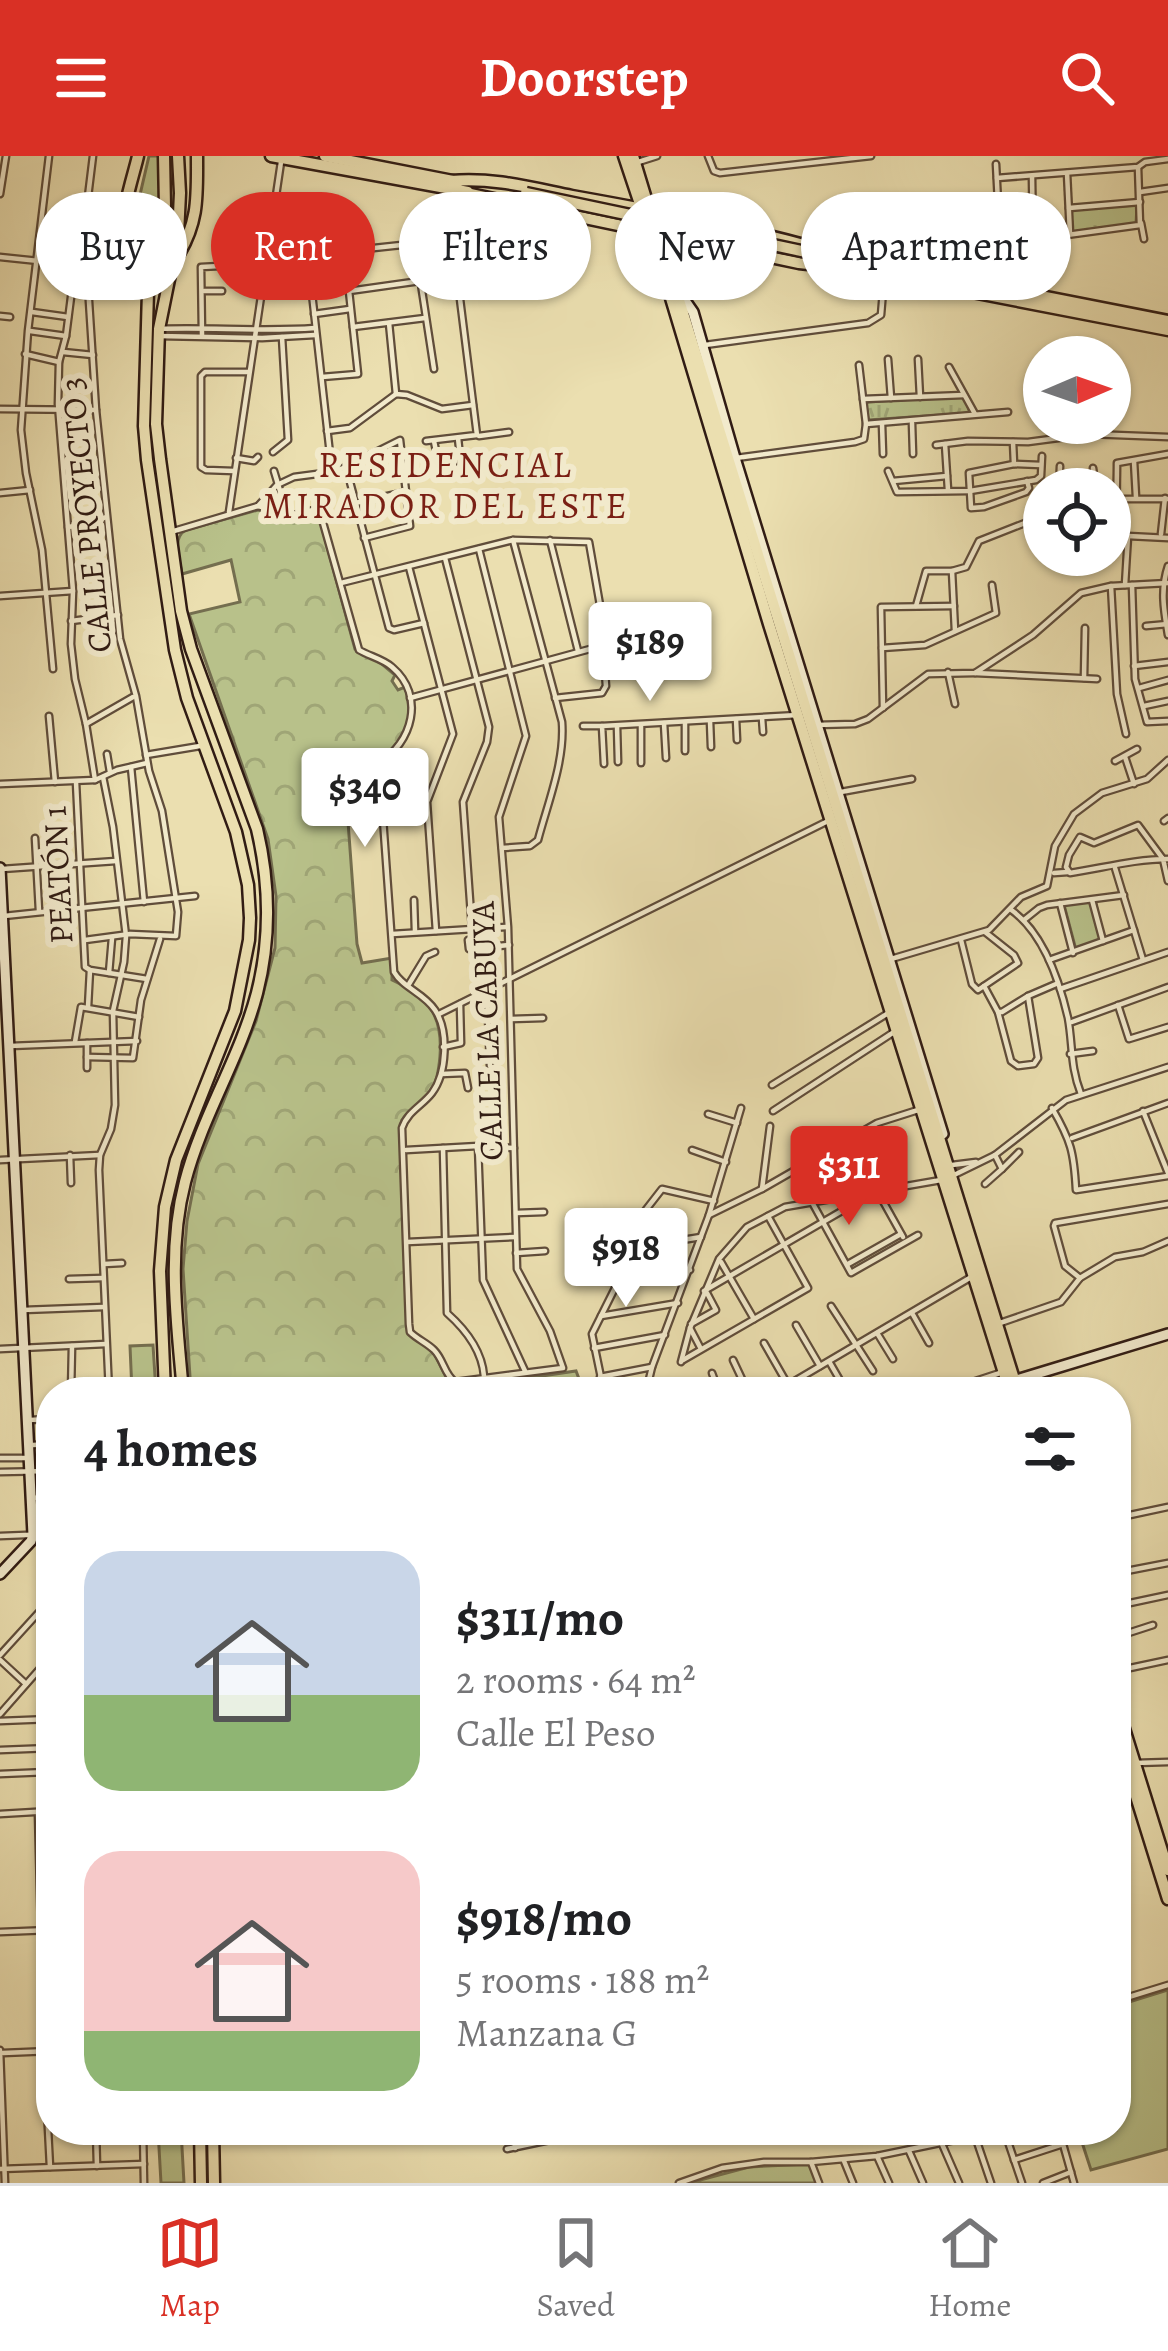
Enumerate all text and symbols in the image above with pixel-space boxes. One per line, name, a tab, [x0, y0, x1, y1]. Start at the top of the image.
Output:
text: Doorstep	[479, 41, 689, 115]
icon: menu	[48, 45, 114, 111]
icon: search	[1054, 45, 1120, 111]
chip: Buy	[36, 192, 187, 300]
chip: Rent	[211, 192, 375, 300]
chip: Filters	[399, 192, 591, 300]
chip: New	[615, 192, 777, 300]
chip: Apartment	[801, 192, 1071, 300]
north arrow	[1023, 336, 1131, 444]
map controls	[1023, 336, 1131, 576]
street label: CALLE PROYECTO 3	[49, 375, 122, 655]
district label: RESIDENCIAL MIRADOR DEL ESTE	[262, 440, 630, 530]
button: locate	[1023, 468, 1131, 576]
pin: $189	[579, 602, 721, 704]
text: $189	[616, 614, 684, 667]
pin: $340	[294, 748, 436, 850]
text: $340	[329, 760, 401, 813]
street label: PEATÓN 1	[31, 805, 84, 945]
street label: CALLE LA CABUYA	[459, 900, 514, 1161]
pin: $311	[778, 1126, 920, 1228]
text: $311	[818, 1138, 880, 1191]
pin: $918	[555, 1208, 697, 1310]
text: $918	[592, 1220, 660, 1273]
text: 4 homes	[84, 1414, 258, 1484]
icon: filters	[1017, 1416, 1083, 1482]
text: $311/mo	[456, 1583, 624, 1653]
icon: home	[180, 1599, 324, 1743]
text: 2 rooms · 64 m²	[456, 1653, 696, 1706]
text: Calle El Peso	[456, 1706, 655, 1759]
text: $918/mo	[456, 1883, 632, 1953]
icon: home	[180, 1899, 324, 2043]
text: 5 rooms · 188 m²	[456, 1953, 709, 2006]
text: Manzana G	[456, 2006, 638, 2059]
tab: Map	[157, 2210, 223, 2327]
tab: Saved	[536, 2210, 615, 2327]
tab: Home	[928, 2210, 1011, 2327]

